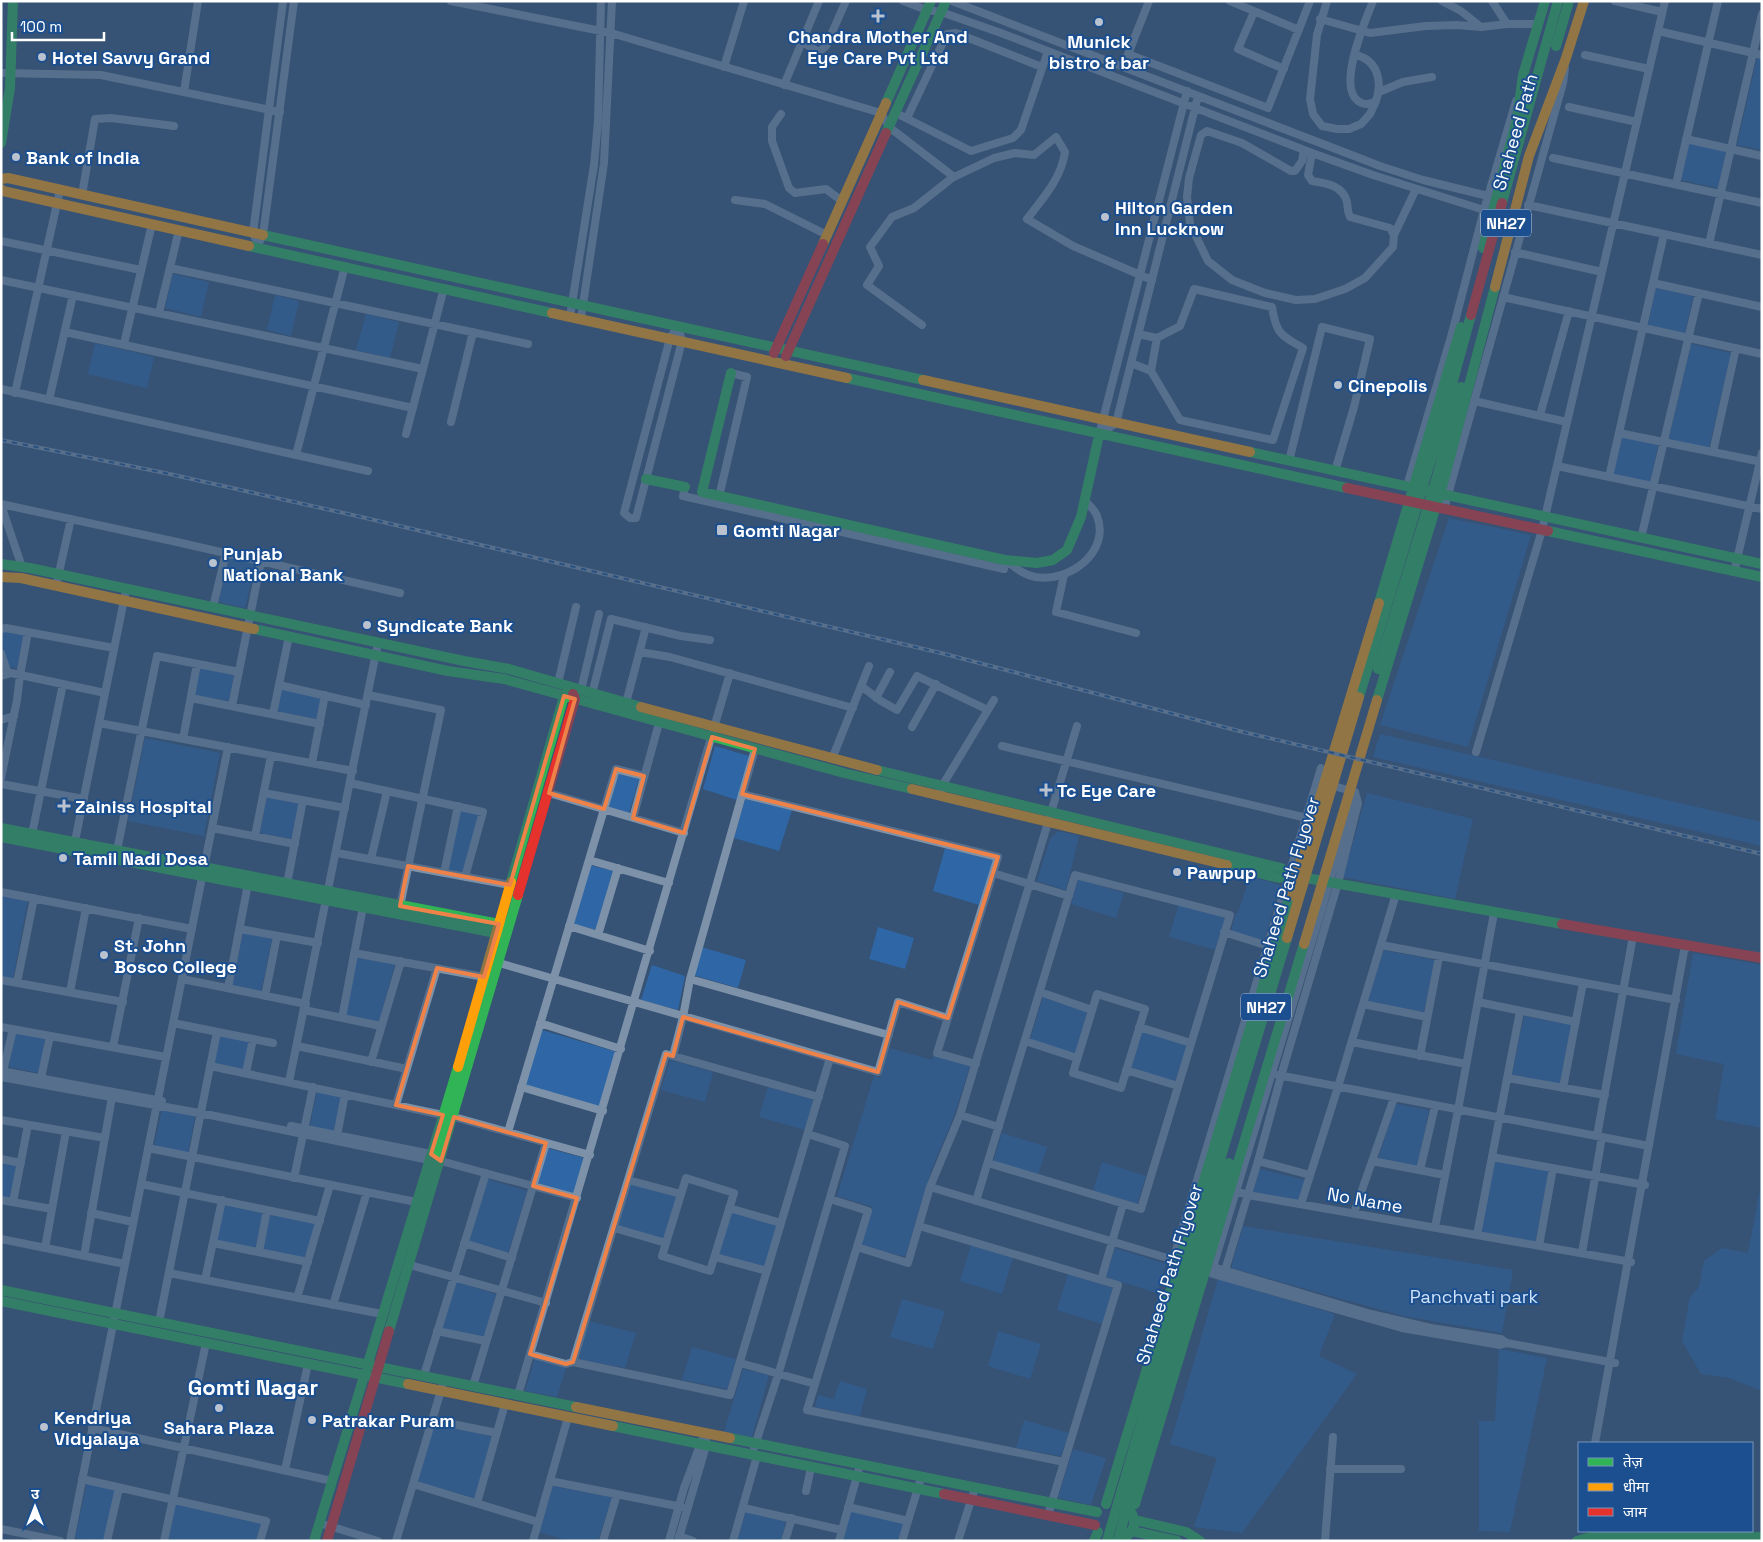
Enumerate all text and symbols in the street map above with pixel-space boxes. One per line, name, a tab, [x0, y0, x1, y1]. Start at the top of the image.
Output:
marker: Chandra Mother And Eye Care Pvt Ltd	[871, 9, 885, 23]
scale bar	[12, 10, 105, 42]
marker: Munick bistro & bar	[1093, 16, 1105, 28]
text: 100 m	[20, 17, 62, 36]
place label: Chandra Mother And Eye Care Pvt Ltd	[788, 25, 968, 69]
place label: Munick bistro & bar	[1049, 30, 1149, 74]
place label: Hotel Savvy Grand	[52, 46, 210, 69]
marker: Hotel Savvy Grand	[36, 51, 48, 63]
street label: Shaheed Path	[1487, 71, 1543, 193]
place label: Bank of India	[26, 146, 140, 169]
marker: Bank of India	[10, 151, 22, 163]
place label: Hilton Garden Inn Lucknow	[1115, 196, 1233, 240]
road number: NH27	[1481, 210, 1531, 237]
marker: Hilton Garden Inn Lucknow	[1099, 211, 1111, 223]
place label: Cinepolis	[1348, 374, 1427, 397]
marker: Cinepolis	[1332, 379, 1344, 391]
place label: Gomti Nagar	[733, 519, 840, 542]
marker: Gomti Nagar	[715, 523, 729, 537]
place label: Punjab National Bank	[223, 542, 343, 586]
marker: Punjab National Bank	[207, 557, 219, 569]
place label: Syndicate Bank	[377, 614, 513, 637]
marker: Syndicate Bank	[361, 619, 373, 631]
place label: Tc Eye Care	[1057, 779, 1156, 802]
marker: Tc Eye Care	[1039, 783, 1053, 797]
street label: Shaheed Path Flyover	[1248, 794, 1325, 980]
place label: Zainiss Hospital	[75, 795, 212, 818]
marker: Zainiss Hospital	[57, 799, 71, 813]
place label: Tamil Nadi Dosa	[73, 847, 208, 870]
marker: Tamil Nadi Dosa	[57, 852, 69, 864]
place label: Pawpup	[1187, 861, 1256, 884]
marker: Pawpup	[1171, 866, 1183, 878]
place label: St. John Bosco College	[114, 934, 237, 978]
marker: St. John Bosco College	[98, 949, 110, 961]
road number: NH27	[1241, 994, 1291, 1020]
street label: Shaheed Path Flyover	[1131, 1181, 1208, 1367]
street label: No Name	[1326, 1182, 1404, 1218]
park label: Panchvati park	[1410, 1285, 1539, 1308]
district label: Gomti Nagar	[188, 1373, 319, 1401]
marker: Sahara Plaza	[213, 1402, 225, 1414]
place label: Kendriya Vidyalaya	[54, 1406, 140, 1450]
place label: Patrakar Puram	[322, 1409, 455, 1432]
marker: Patrakar Puram	[306, 1414, 318, 1426]
place label: Sahara Plaza	[164, 1416, 275, 1439]
marker: Kendriya Vidyalaya	[38, 1421, 50, 1433]
legend	[1578, 1442, 1753, 1532]
text: तेज़	[1623, 1452, 1644, 1471]
text: धीमा	[1623, 1477, 1650, 1496]
north arrow	[10, 1482, 60, 1532]
text: उ	[31, 1485, 40, 1503]
text: जाम	[1623, 1502, 1648, 1521]

